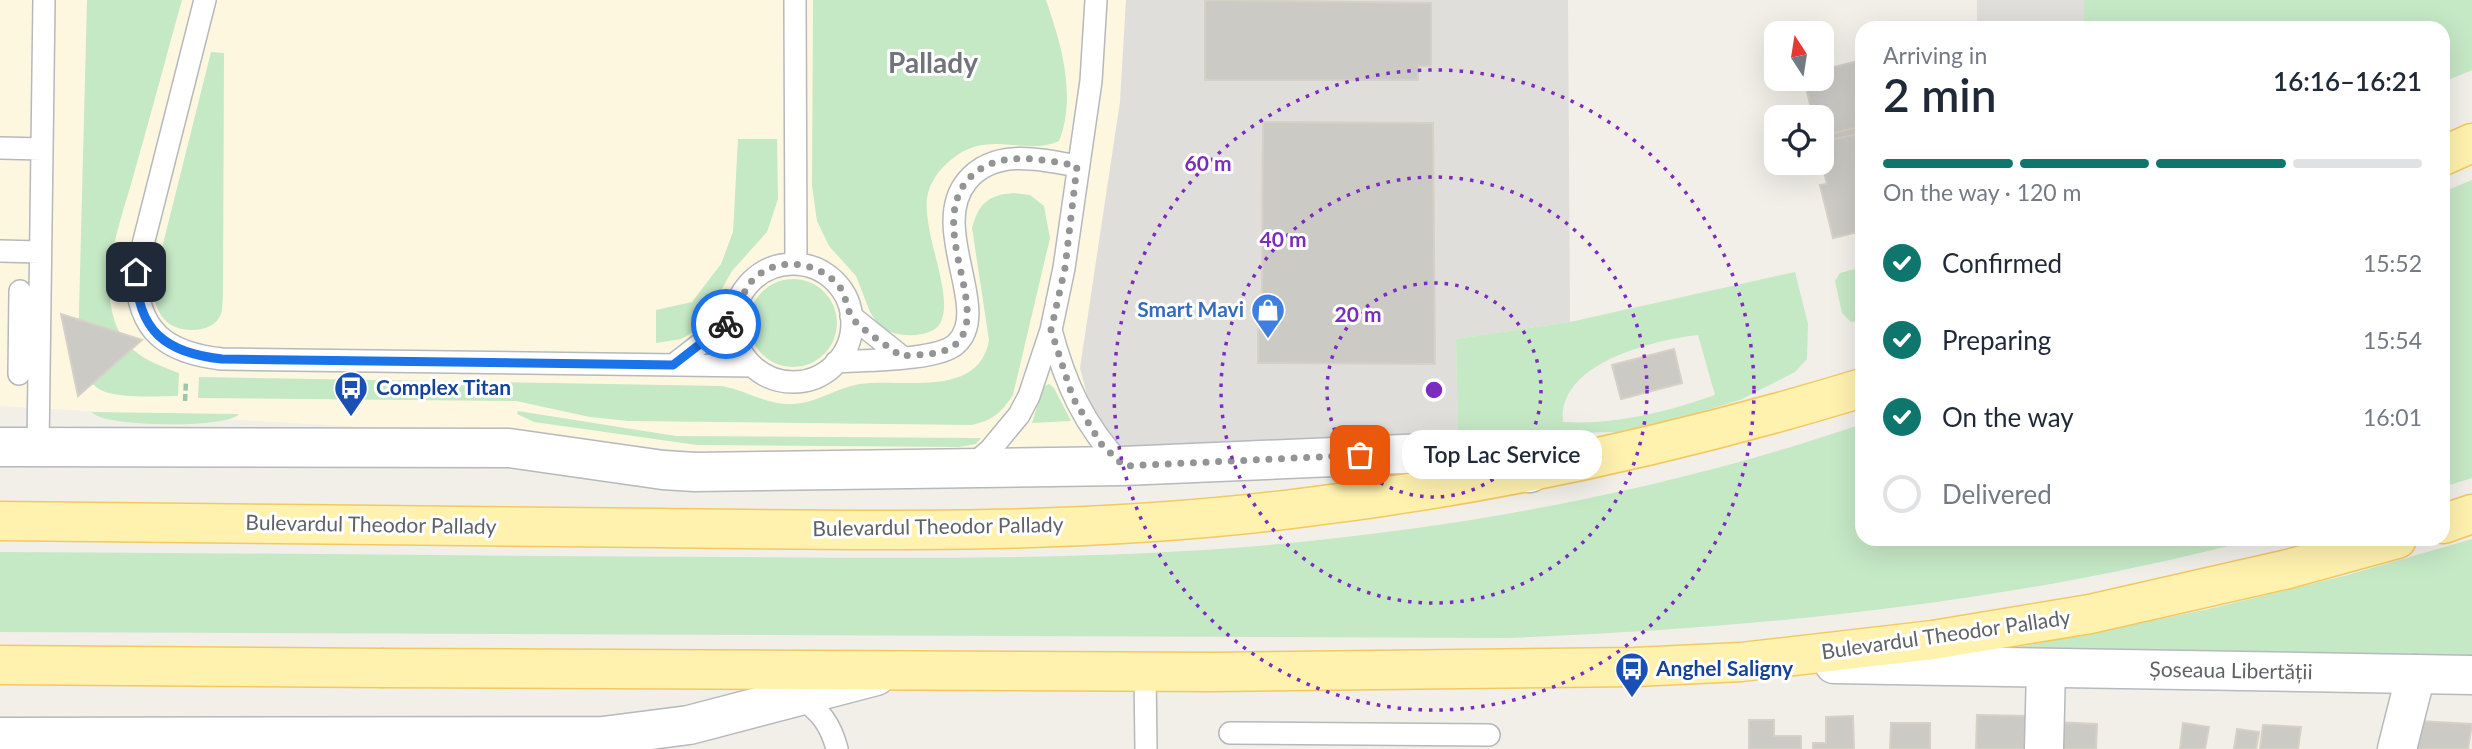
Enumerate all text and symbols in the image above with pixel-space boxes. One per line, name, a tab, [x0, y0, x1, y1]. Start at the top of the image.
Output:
north arrow	[1764, 21, 1834, 91]
map controls	[1764, 21, 1834, 175]
text: Arriving in	[1883, 41, 1987, 69]
district label: Pallady	[888, 45, 978, 79]
text: 16:16–16:21	[2273, 65, 2422, 97]
text: 2 min	[1883, 67, 1997, 122]
button: locate	[1764, 105, 1834, 175]
text: 60 m	[1184, 150, 1232, 175]
text: On the way · 120 m	[1883, 178, 2082, 206]
text: 40 m	[1259, 226, 1307, 251]
pin	[106, 242, 166, 302]
icon: check	[1883, 244, 1921, 282]
text: Confirmed	[1942, 247, 2062, 279]
text: 15:52	[2363, 249, 2422, 277]
icon: home	[117, 253, 155, 291]
courier	[691, 289, 761, 359]
shop icon: Smart Mavi	[1249, 291, 1287, 340]
place label: Smart Mavi	[1137, 296, 1244, 321]
text: 20 m	[1334, 301, 1382, 326]
icon: bike	[707, 305, 745, 343]
icon: check	[1883, 321, 1921, 359]
text: Preparing	[1942, 324, 2051, 356]
text: 15:54	[2363, 326, 2422, 354]
bus stop icon: Complex Titan	[332, 369, 370, 418]
place label: Complex Titan	[376, 374, 511, 399]
centre of rings	[1422, 378, 1446, 402]
icon: check	[1883, 398, 1921, 436]
text: On the way	[1942, 401, 2074, 433]
text: 16:01	[2363, 403, 2422, 431]
pin	[1330, 425, 1390, 485]
callout: Top Lac Service	[1402, 430, 1602, 480]
icon: bag	[1341, 436, 1379, 474]
text: Top Lac Service	[1424, 440, 1580, 468]
text: Delivered	[1942, 478, 2052, 510]
street label: Bulevardul Theodor Pallady	[245, 509, 497, 538]
street label: Bulevardul Theodor Pallady	[812, 511, 1064, 540]
street label: Bulevardul Theodor Pallady	[1820, 604, 2072, 663]
bus stop icon: Anghel Saligny	[1613, 650, 1651, 699]
place label: Anghel Saligny	[1655, 655, 1794, 680]
street label: Șoseaua Libertății	[2149, 656, 2313, 683]

